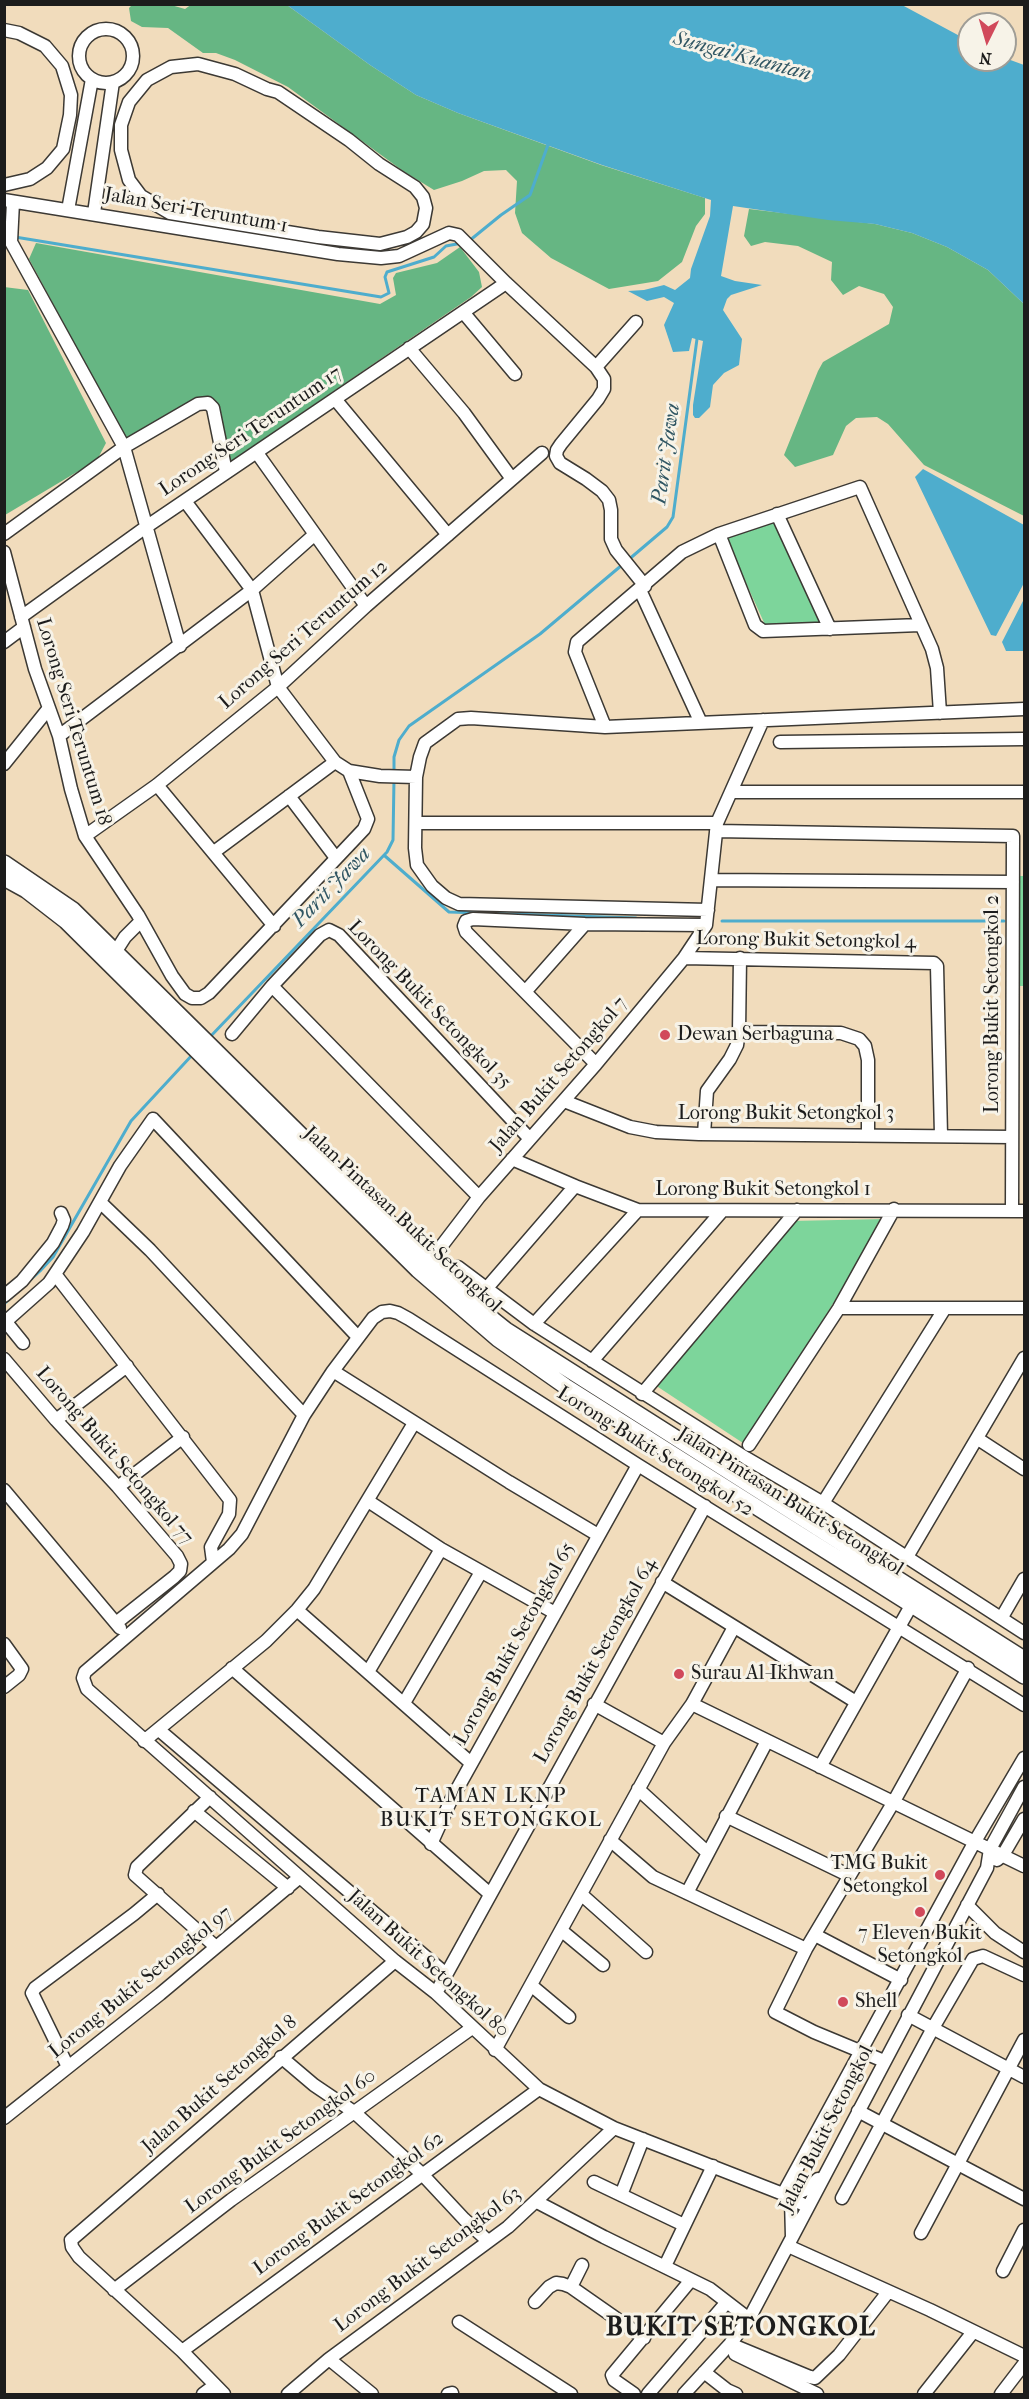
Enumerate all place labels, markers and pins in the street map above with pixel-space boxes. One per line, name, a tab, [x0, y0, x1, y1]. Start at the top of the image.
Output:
place label: Dewan Serbaguna	[677, 1023, 833, 1047]
marker: Dewan Serbaguna	[658, 1028, 672, 1042]
place label: Surau Al-Ikhwan	[691, 1662, 834, 1686]
marker: Surau Al-Ikhwan	[672, 1667, 686, 1681]
place label: TMG Bukit Setongkol	[830, 1852, 928, 1899]
marker: TMG Bukit Setongkol	[933, 1868, 947, 1882]
marker: 7 Eleven Bukit Setongkol	[913, 1905, 927, 1919]
place label: 7 Eleven Bukit Setongkol	[858, 1922, 982, 1969]
place label: Shell	[855, 1990, 897, 2014]
marker: Shell	[836, 1995, 850, 2009]

